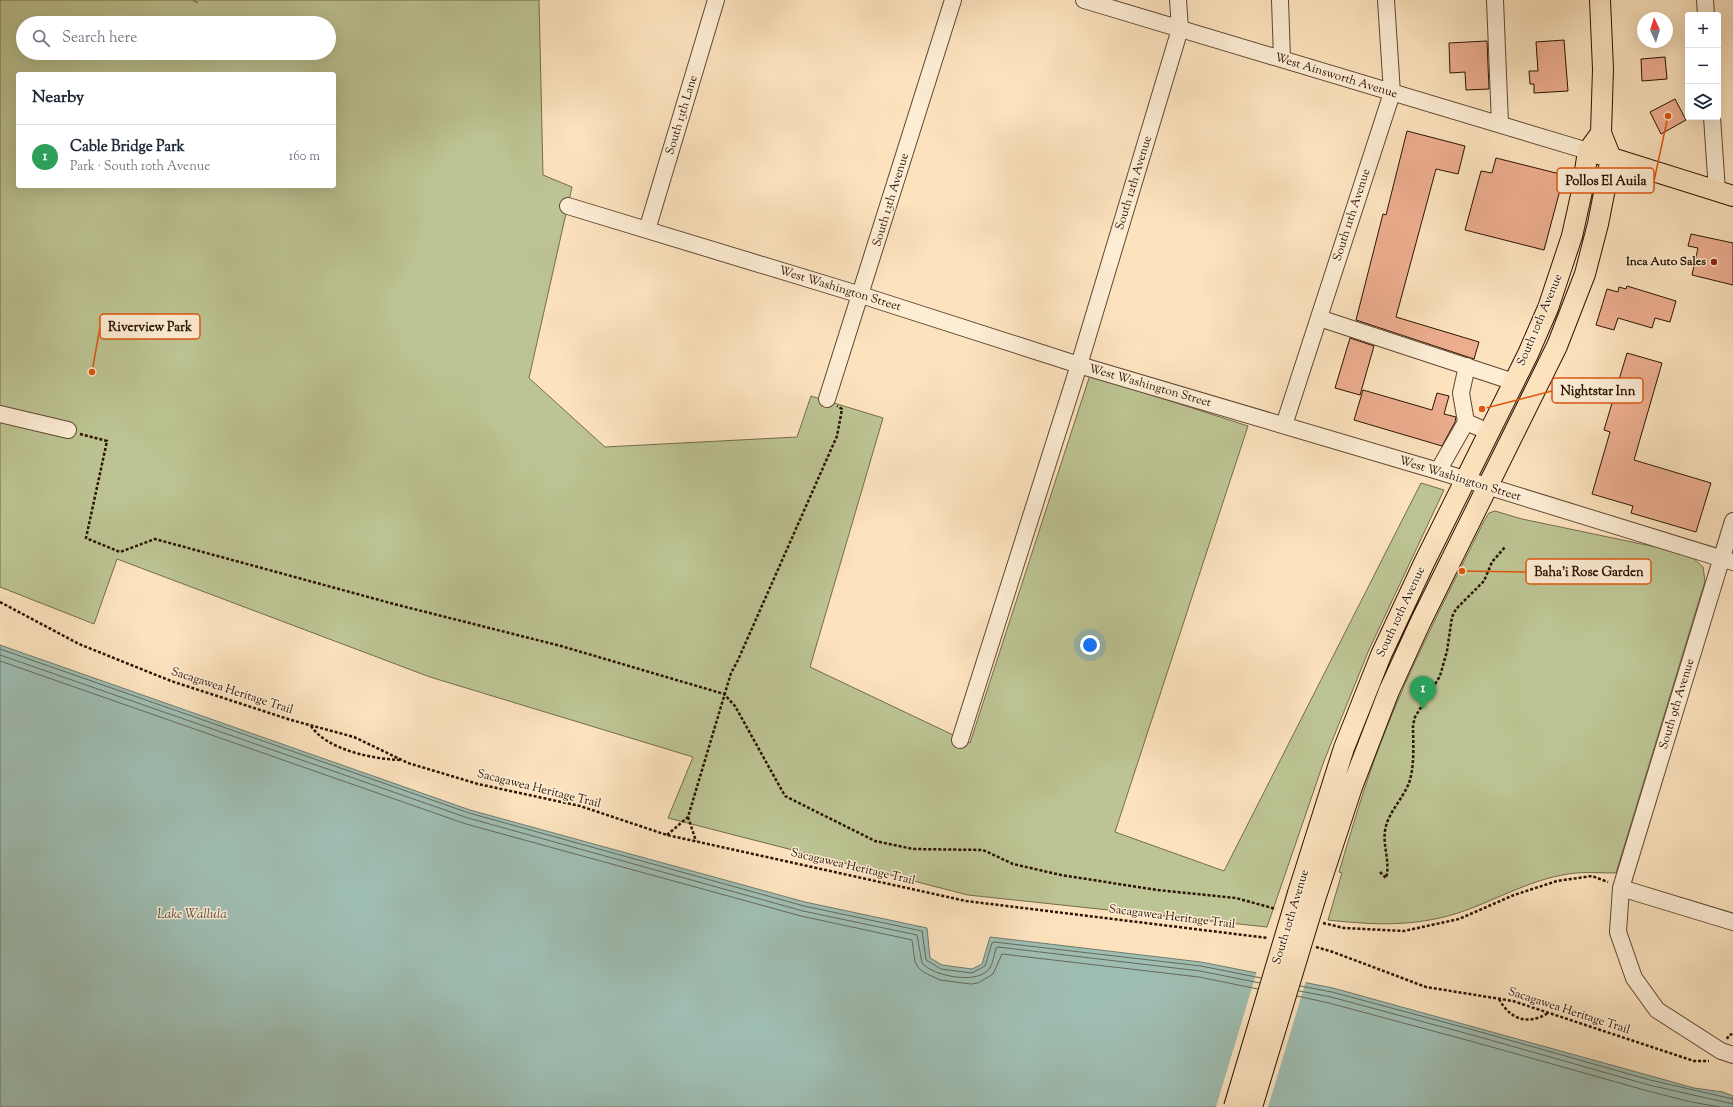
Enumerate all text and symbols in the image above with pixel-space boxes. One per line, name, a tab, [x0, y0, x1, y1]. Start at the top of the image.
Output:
north arrow	[1637, 12, 1673, 48]
map controls	[1685, 12, 1721, 120]
button: +	[1685, 12, 1721, 48]
search box	[16, 16, 336, 60]
icon: search	[30, 27, 52, 49]
text: Search here	[62, 28, 137, 49]
button: −	[1685, 48, 1721, 84]
street label: West Ainsworth Avenue	[1272, 49, 1400, 103]
street label: South 13th Lane	[661, 73, 703, 157]
button: layers	[1685, 84, 1721, 120]
text: Nearby	[32, 86, 84, 110]
street label: South 12th Avenue	[1111, 133, 1157, 232]
text: Cable Bridge Park	[70, 137, 185, 158]
text: 1	[43, 148, 47, 166]
text: 160 m	[289, 148, 320, 166]
street label: South 13th Avenue	[868, 151, 914, 249]
text: Park · South 10th Avenue	[70, 158, 210, 176]
street label: South 11th Avenue	[1329, 166, 1376, 264]
callout: Pollos El Auila	[1557, 168, 1654, 193]
text: Pollos El Auila	[1565, 173, 1647, 191]
place label: Inca Auto Sales	[1625, 253, 1706, 271]
marker: Inca Auto Sales	[1709, 257, 1719, 267]
street label: West Washington Street	[777, 262, 903, 316]
street label: South 10th Avenue	[1512, 271, 1568, 369]
callout: Riverview Park	[100, 314, 200, 339]
text: Riverview Park	[108, 319, 193, 337]
street label: West Washington Street	[1087, 360, 1213, 412]
callout: Nightstar Inn	[1552, 378, 1643, 403]
text: Nightstar Inn	[1561, 383, 1636, 401]
street label: West Washington Street	[1397, 452, 1523, 506]
callout: Baha'i Rose Garden	[1526, 559, 1651, 584]
street label: South 10th Avenue	[1372, 563, 1430, 660]
text: Baha'i Rose Garden	[1534, 564, 1644, 582]
your location	[1080, 635, 1100, 655]
street label: South 9th Avenue	[1655, 656, 1699, 752]
street label: Sacagawea Heritage Trail	[169, 663, 296, 719]
pin: 1	[1410, 676, 1436, 709]
street label: Sacagawea Heritage Trail	[475, 765, 604, 813]
street label: Sacagawea Heritage Trail	[789, 844, 918, 890]
street label: South 10th Avenue	[1268, 867, 1314, 967]
street label: Sacagawea Heritage Trail	[1108, 900, 1237, 934]
water label: Lake Wallula	[157, 906, 227, 924]
street label: Sacagawea Heritage Trail	[1506, 983, 1633, 1039]

